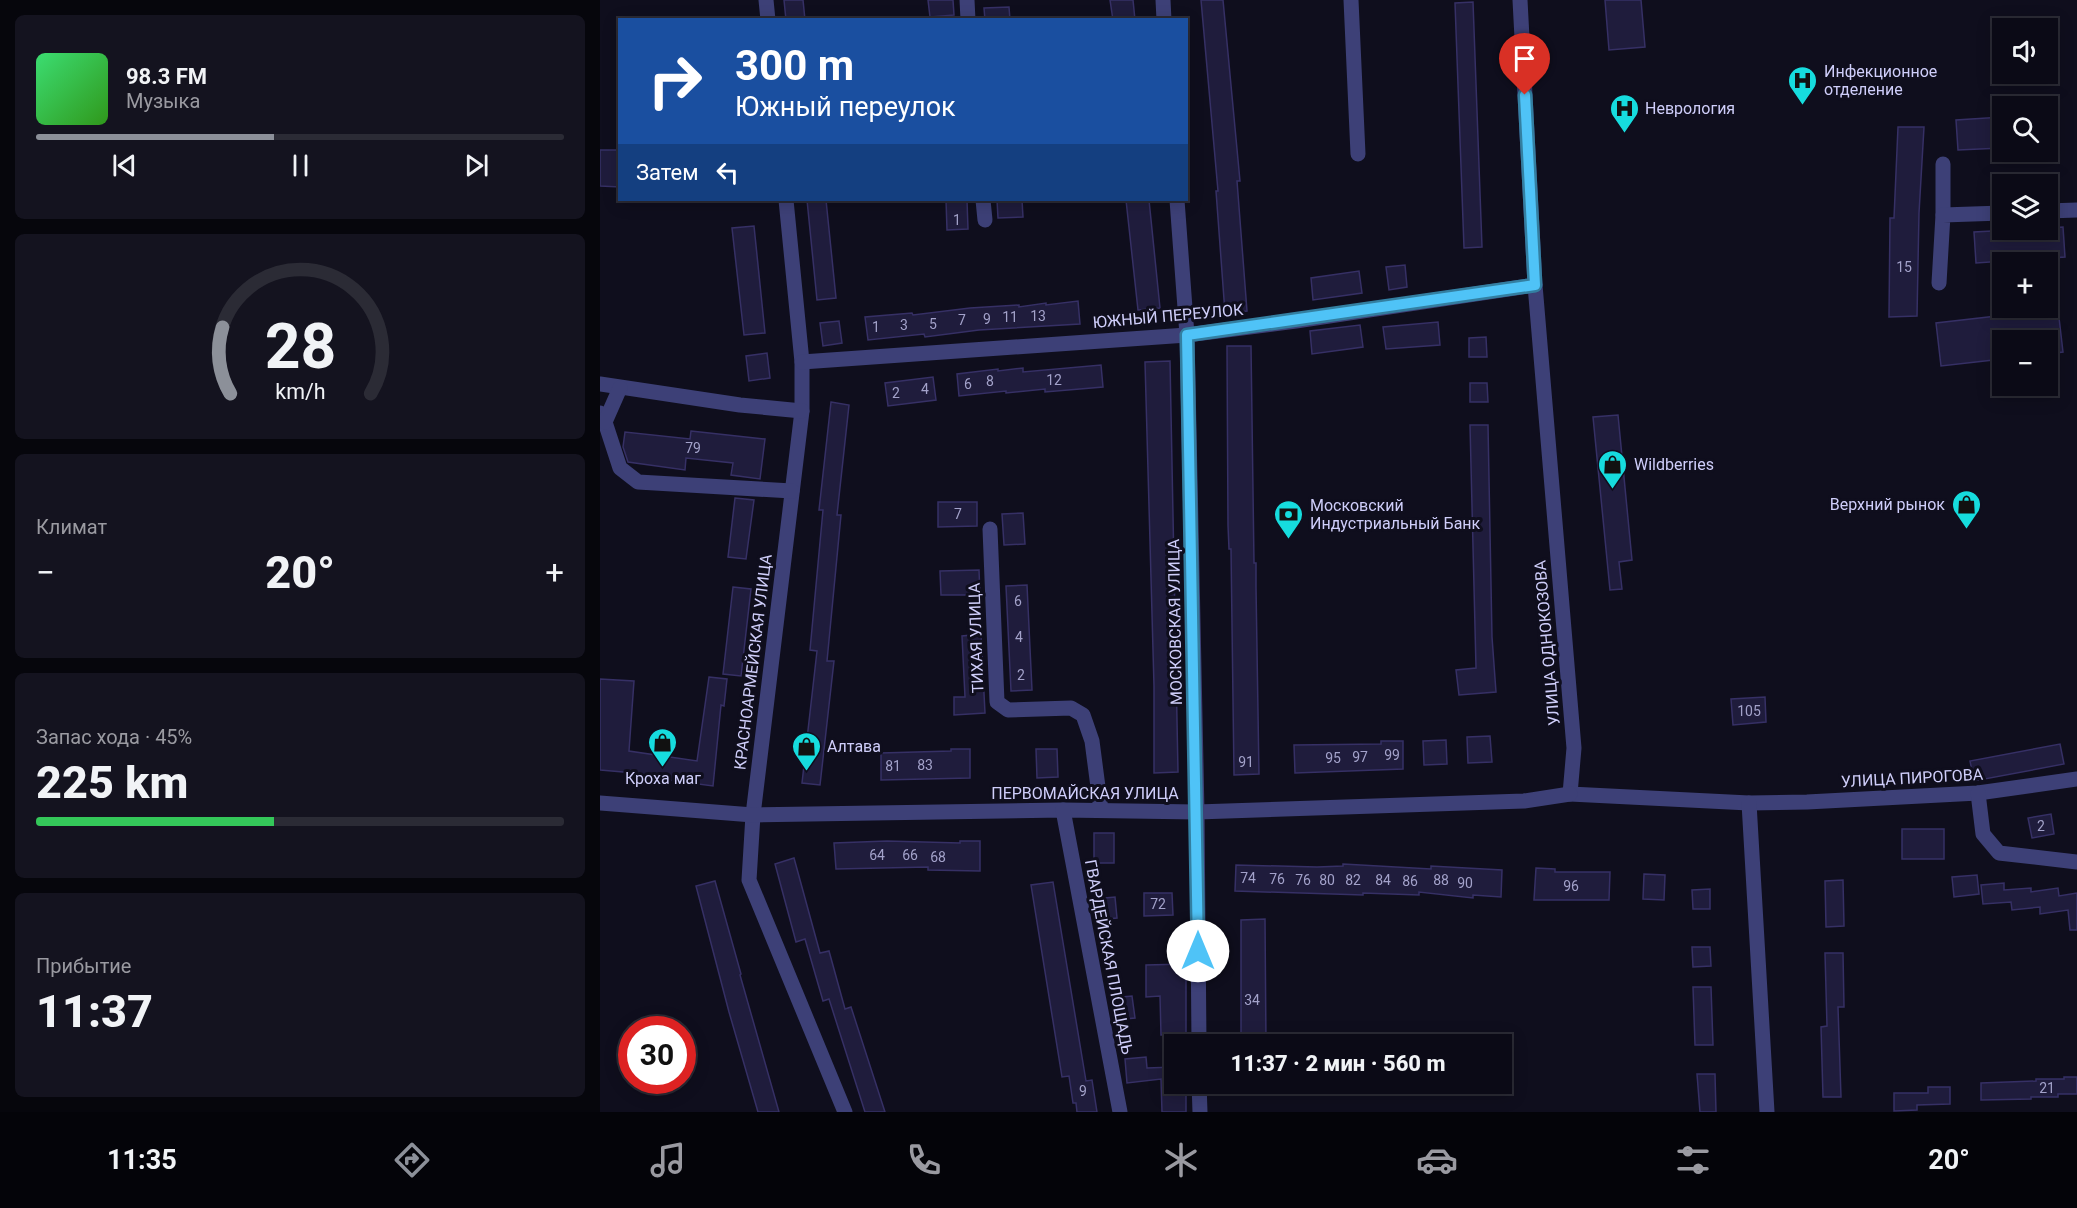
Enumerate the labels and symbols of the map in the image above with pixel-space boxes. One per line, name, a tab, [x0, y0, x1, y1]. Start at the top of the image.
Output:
pin	[1499, 33, 1550, 95]
place label: Инфекционное отделение	[1824, 62, 1937, 99]
hospital icon: Инфекционное отделение	[1787, 64, 1819, 106]
hospital icon: Неврология	[1608, 92, 1640, 134]
place label: Неврология	[1645, 99, 1735, 118]
house number: 1	[953, 212, 961, 228]
house number: 15	[1896, 259, 1912, 275]
street label: ЮЖНЫЙ ПЕРЕУЛОК	[1092, 300, 1245, 332]
house number: 13	[1030, 308, 1046, 324]
house number: 11	[1002, 309, 1018, 325]
house number: 9	[983, 311, 991, 327]
house number: 7	[958, 312, 966, 328]
house number: 5	[929, 316, 937, 332]
house number: 3	[900, 317, 908, 333]
house number: 1	[872, 319, 880, 335]
house number: 12	[1046, 372, 1062, 388]
house number: 8	[986, 373, 994, 389]
house number: 6	[964, 376, 972, 392]
house number: 4	[921, 381, 929, 397]
house number: 2	[892, 385, 900, 401]
house number: 79	[685, 440, 701, 456]
shop icon: Wildberries	[1597, 448, 1629, 490]
place label: Wildberries	[1634, 455, 1714, 474]
shop icon: Верхний рынок	[1950, 488, 1982, 530]
place label: Верхний рынок	[1830, 495, 1945, 514]
place label: Московский Индустриальный Банк	[1310, 496, 1481, 533]
bank icon: Московский Индустриальный Банк	[1273, 498, 1305, 540]
house number: 7	[954, 506, 962, 522]
street label: МОСКОВСКАЯ УЛИЦА	[1164, 538, 1186, 705]
street label: КРАСНОАРМЕЙСКАЯ УЛИЦА	[730, 552, 776, 771]
street label: УЛИЦА ОДНОКОЗОВА	[1530, 559, 1564, 726]
street label: ТИХАЯ УЛИЦА	[965, 582, 987, 693]
house number: 6	[1014, 593, 1022, 609]
house number: 4	[1015, 629, 1023, 645]
house number: 2	[1017, 667, 1025, 683]
house number: 105	[1737, 703, 1761, 719]
shop icon: Кроха маг	[647, 726, 679, 768]
shop icon: Алтава	[790, 730, 822, 772]
place label: Алтава	[827, 737, 881, 756]
house number: 99	[1384, 747, 1400, 763]
house number: 97	[1352, 749, 1368, 765]
house number: 95	[1325, 750, 1341, 766]
house number: 91	[1238, 754, 1254, 770]
house number: 83	[917, 757, 933, 773]
house number: 81	[885, 758, 901, 774]
street label: УЛИЦА ПИРОГОВА	[1840, 765, 1984, 791]
place label: Кроха маг	[625, 769, 701, 788]
street label: ПЕРВОМАЙСКАЯ УЛИЦА	[991, 784, 1179, 803]
house number: 2	[2037, 818, 2045, 834]
house number: 64	[869, 847, 885, 863]
house number: 66	[902, 847, 918, 863]
house number: 68	[930, 849, 946, 865]
street label: ГВАРДЕЙСКАЯ ПЛОЩАДЬ	[1081, 858, 1137, 1056]
house number: 74	[1240, 870, 1256, 886]
house number: 76	[1269, 871, 1285, 887]
house number: 76	[1295, 872, 1311, 888]
house number: 80	[1319, 872, 1335, 888]
house number: 82	[1345, 872, 1361, 888]
house number: 84	[1375, 872, 1391, 888]
house number: 88	[1433, 872, 1449, 888]
house number: 86	[1402, 873, 1418, 889]
house number: 90	[1457, 875, 1473, 891]
house number: 96	[1563, 878, 1579, 894]
house number: 72	[1150, 896, 1166, 912]
position arrow	[1166, 919, 1230, 983]
house number: 34	[1244, 992, 1260, 1008]
speed limit sign: 30	[618, 1016, 696, 1094]
house number: 21	[2039, 1080, 2055, 1096]
house number: 9	[1079, 1083, 1087, 1099]

